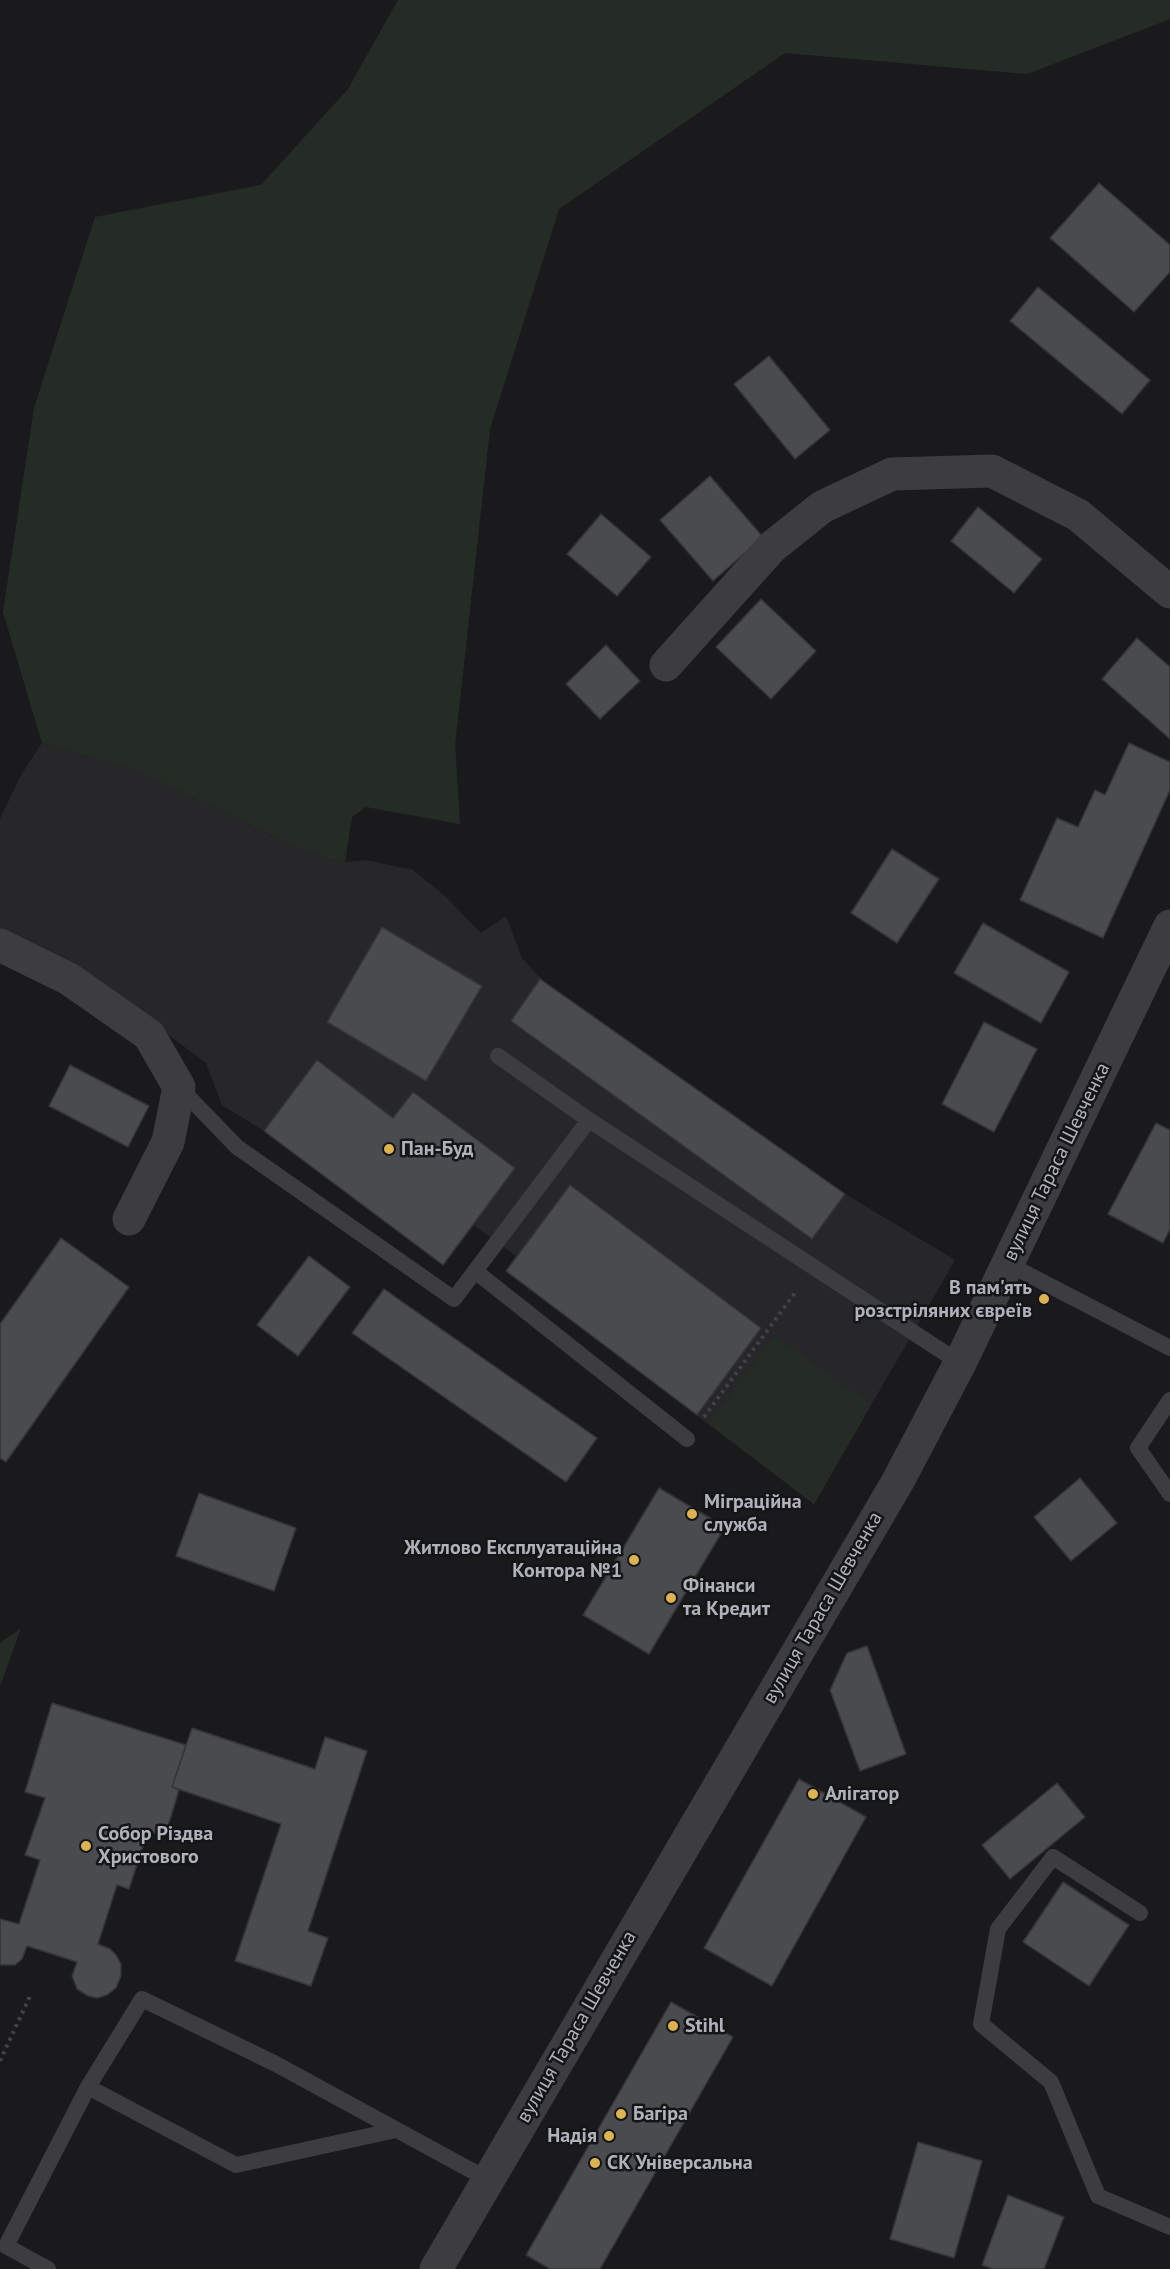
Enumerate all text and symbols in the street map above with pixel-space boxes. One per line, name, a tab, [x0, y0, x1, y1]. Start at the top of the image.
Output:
street label: вулиця Тараса Шевченка	[999, 1059, 1115, 1265]
place label: Пан-Буд	[401, 1137, 473, 1161]
marker: Пан-Буд	[382, 1142, 396, 1156]
place label: В пам'ять розстріляних євреїв	[855, 1276, 1032, 1323]
marker: В пам'ять розстріляних євреїв	[1037, 1292, 1051, 1306]
place label: Міграційна служба	[704, 1490, 802, 1537]
marker: Міграційна служба	[685, 1507, 699, 1521]
street label: вулиця Тараса Шевченка	[758, 1508, 888, 1708]
place label: Житлово Експлуатаційна Контора №1	[404, 1536, 622, 1583]
marker: Житлово Експлуатаційна Контора №1	[627, 1553, 641, 1567]
place label: Фінанси та Кредит	[683, 1574, 770, 1621]
marker: Фінанси та Кредит	[664, 1591, 678, 1605]
place label: Алігатор	[825, 1782, 899, 1806]
marker: Алігатор	[806, 1787, 820, 1801]
place label: Собор Різдва Христового	[98, 1822, 213, 1869]
marker: Собор Різдва Христового	[79, 1839, 93, 1853]
street label: вулиця Тараса Шевченка	[512, 1927, 642, 2127]
place label: Stihl	[685, 2014, 725, 2038]
marker: Stihl	[666, 2019, 680, 2033]
place label: Багіра	[633, 2102, 688, 2126]
marker: Багіра	[614, 2107, 628, 2121]
place label: Надія	[547, 2124, 597, 2148]
marker: Надія	[602, 2129, 616, 2143]
place label: СК Універсальна	[607, 2151, 753, 2175]
marker: СК Універсальна	[588, 2156, 602, 2170]

